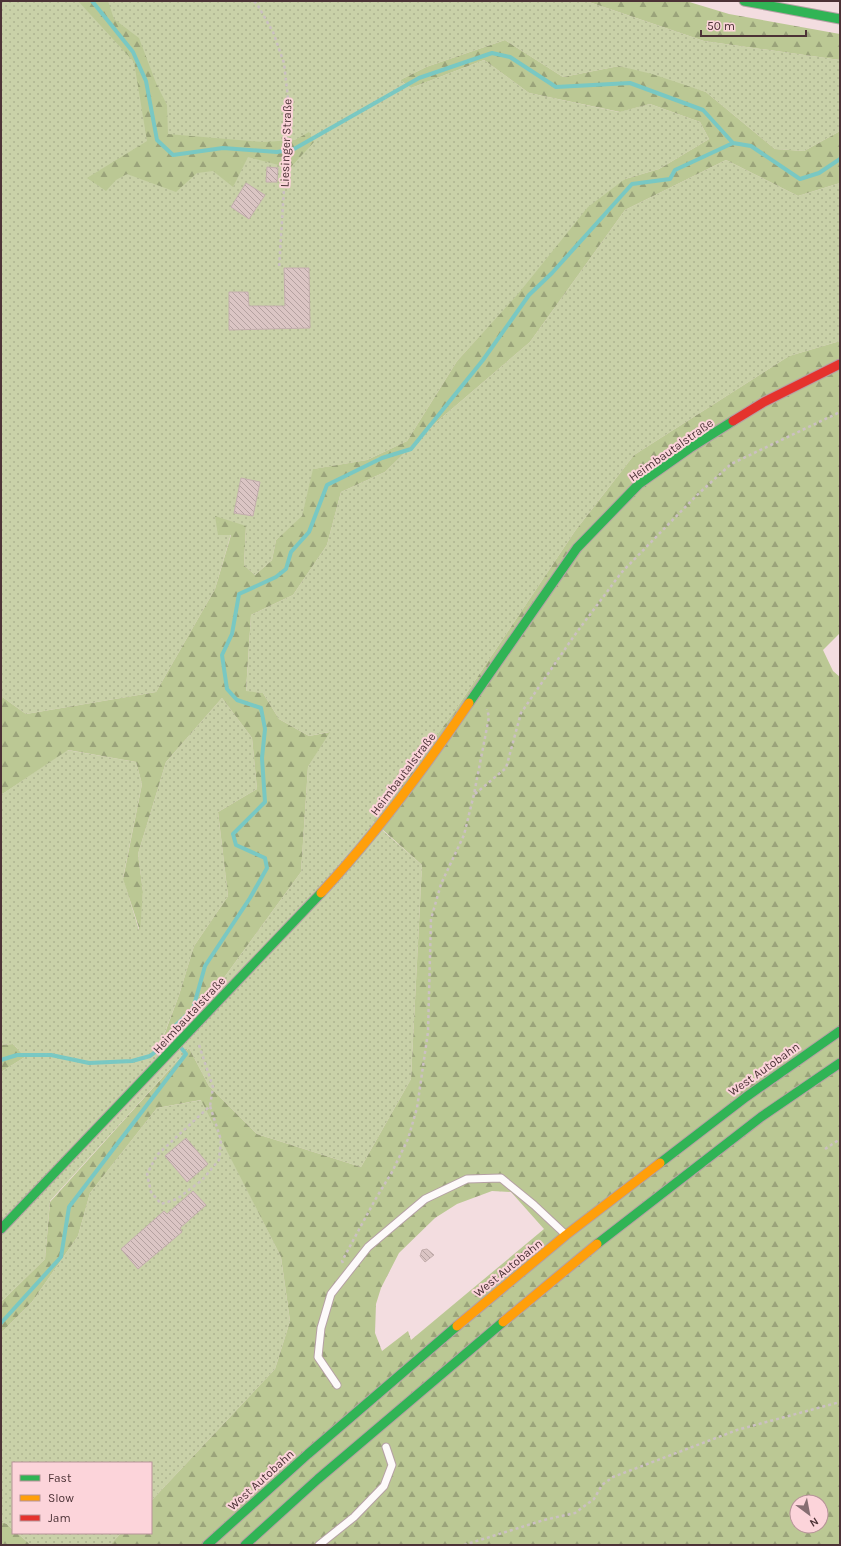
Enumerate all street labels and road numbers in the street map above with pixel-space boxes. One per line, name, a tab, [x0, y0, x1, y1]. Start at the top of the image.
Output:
street label: Liesinger Straße	[277, 98, 295, 188]
street label: Heimbautalstraße	[626, 416, 716, 484]
street label: Heimbautalstraße	[367, 730, 439, 818]
street label: Heimbautalstraße	[150, 974, 228, 1056]
street label: West Autobahn	[726, 1039, 802, 1099]
street label: West Autobahn	[471, 1236, 545, 1300]
street label: West Autobahn	[225, 1447, 297, 1513]

